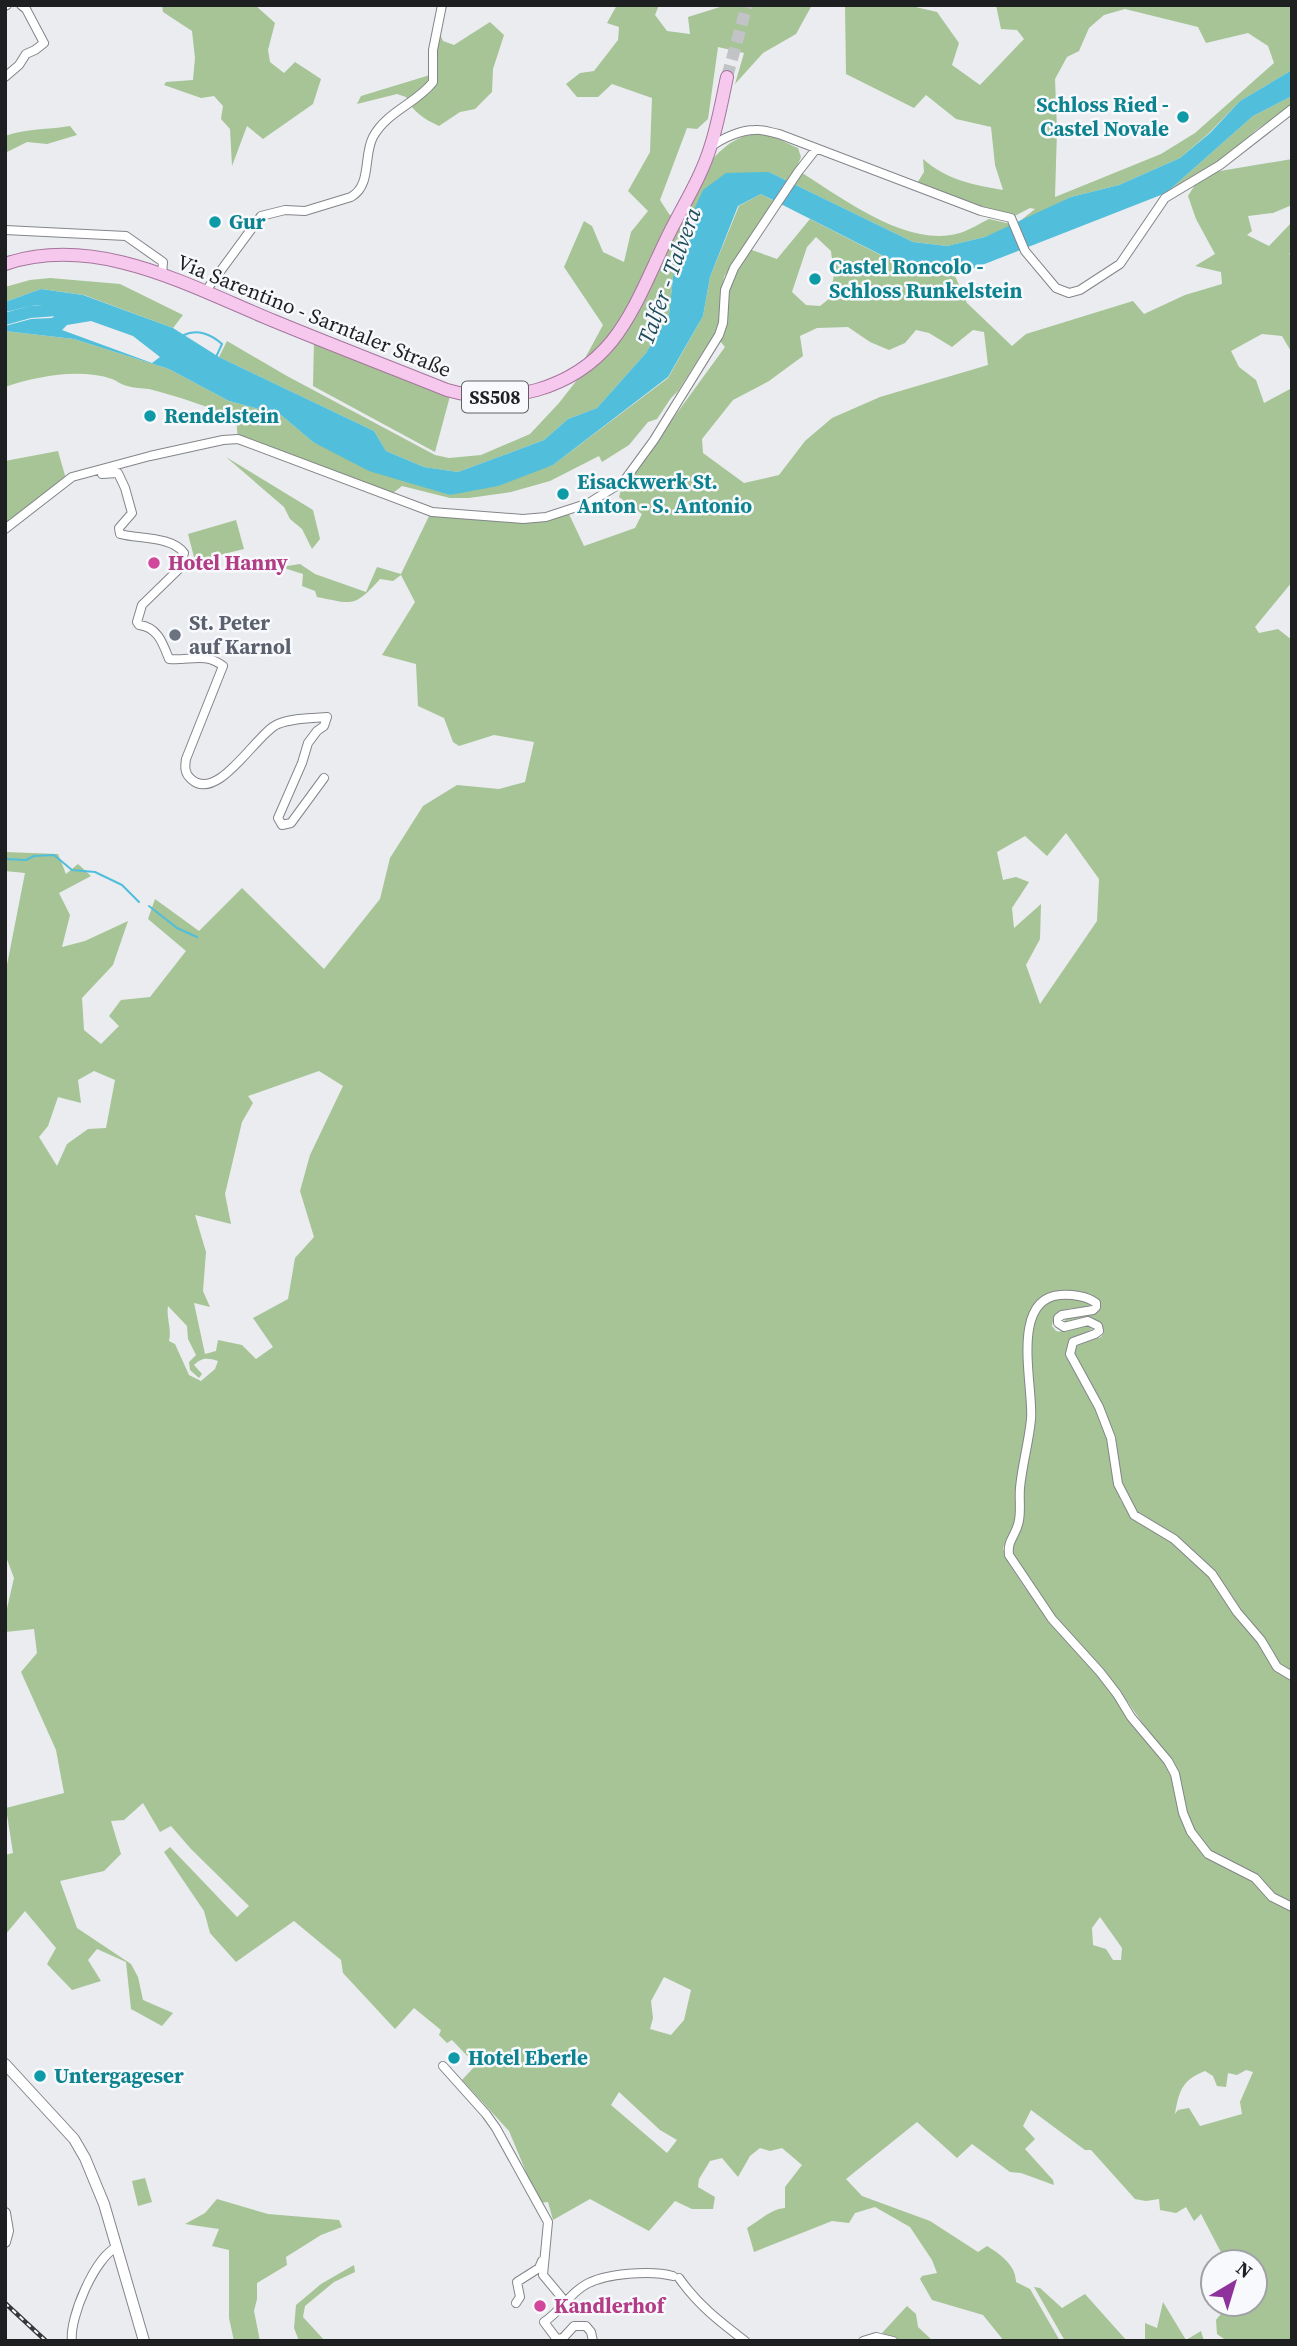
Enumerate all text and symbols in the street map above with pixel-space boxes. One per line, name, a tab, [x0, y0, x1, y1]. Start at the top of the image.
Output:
place label: Schloss Ried - Castel Novale	[1036, 90, 1169, 143]
marker: Schloss Ried - Castel Novale	[1175, 109, 1191, 125]
water label: Talfer - Talvera	[629, 203, 709, 349]
place label: Gur	[229, 207, 266, 236]
marker: Gur	[207, 214, 223, 230]
street label: Via Sarentino - Sarntaler Straße	[173, 247, 456, 384]
place label: Castel Roncolo - Schloss Runkelstein	[829, 252, 1022, 305]
marker: Castel Roncolo - Schloss Runkelstein	[807, 271, 823, 287]
road number: SS508	[462, 382, 528, 412]
place label: Rendelstein	[164, 401, 279, 430]
marker: Rendelstein	[142, 408, 158, 424]
place label: Eisackwerk St. Anton - S. Antonio	[577, 467, 752, 520]
marker: Eisackwerk St. Anton - S. Antonio	[555, 486, 571, 502]
place label: Hotel Hanny	[168, 548, 289, 577]
marker: Hotel Hanny	[146, 555, 162, 571]
place label: St. Peter auf Karnol	[189, 608, 292, 661]
marker: St. Peter auf Karnol	[167, 627, 183, 643]
place label: Hotel Eberle	[468, 2043, 588, 2072]
marker: Hotel Eberle	[446, 2050, 462, 2066]
place label: Untergageser	[54, 2061, 184, 2090]
marker: Untergageser	[32, 2068, 48, 2084]
north arrow	[1199, 2248, 1269, 2318]
text: N	[1231, 2255, 1258, 2284]
place label: Kandlerhof	[554, 2291, 667, 2320]
marker: Kandlerhof	[532, 2298, 548, 2314]

